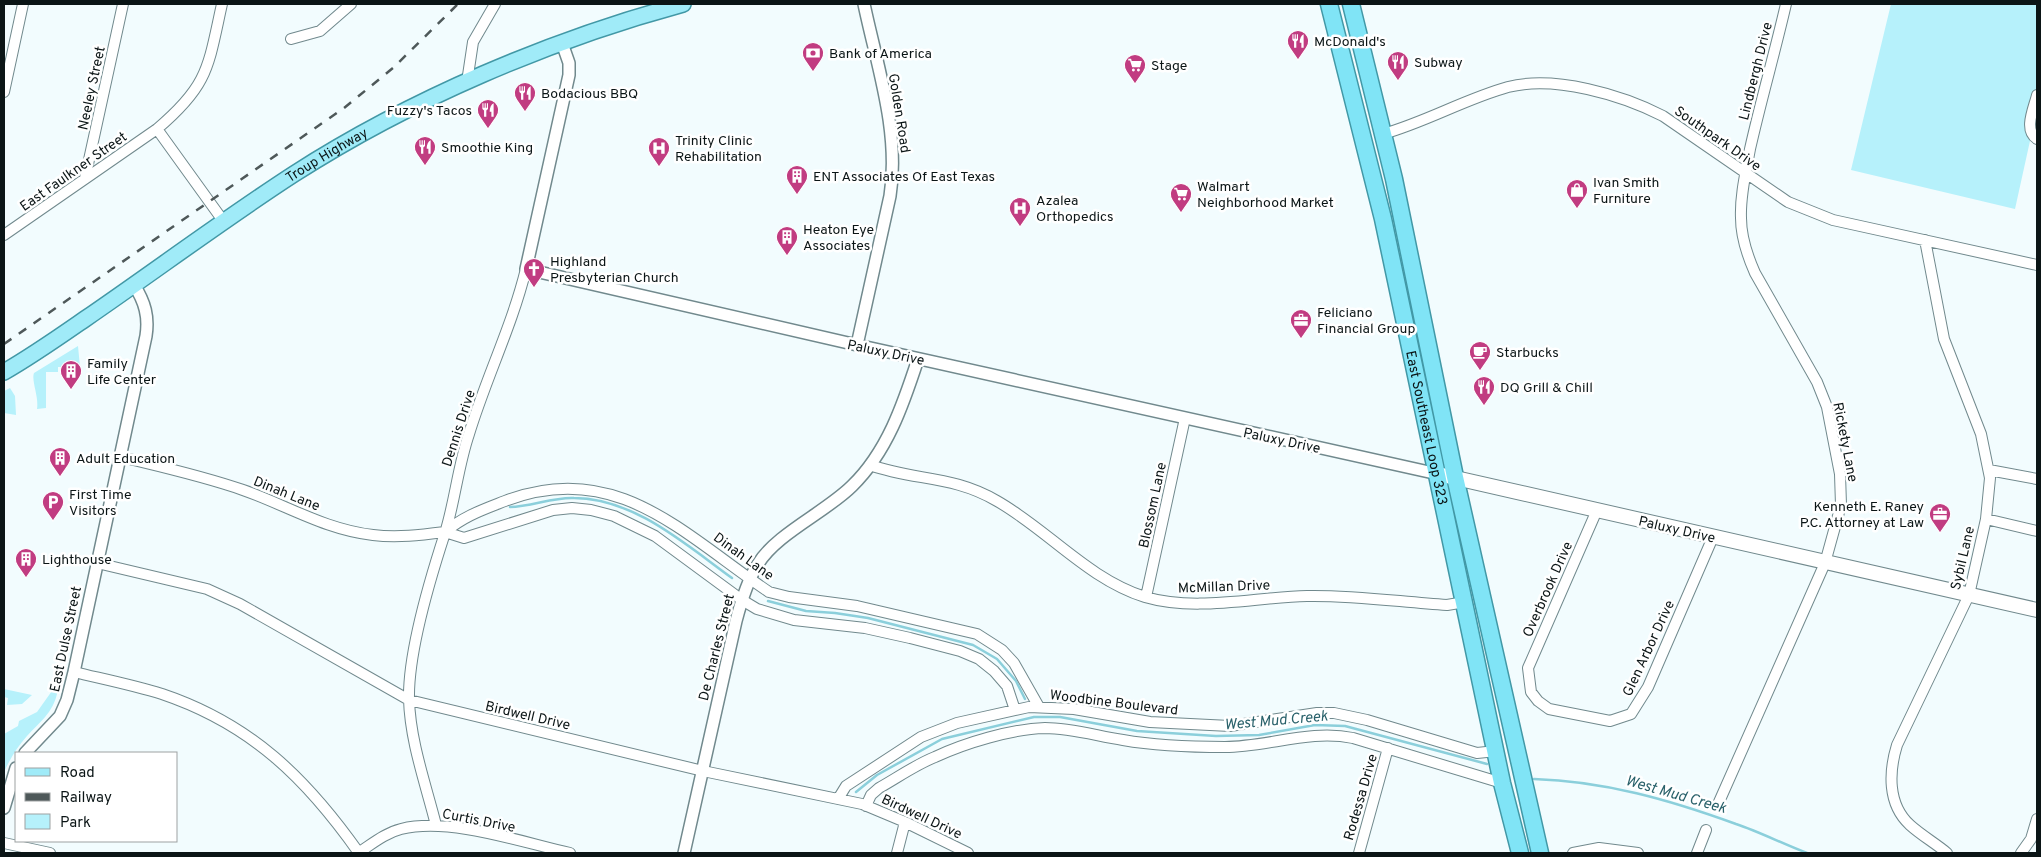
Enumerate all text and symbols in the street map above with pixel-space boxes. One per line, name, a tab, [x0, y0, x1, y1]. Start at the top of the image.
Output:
street label: Lindbergh Drive	[1736, 21, 1777, 122]
restaurant icon: McDonald's	[1286, 29, 1310, 60]
place label: McDonald's	[1314, 34, 1386, 51]
bank icon: Bank of America	[801, 41, 825, 72]
street label: Neeley Street	[75, 45, 110, 132]
place label: Bank of America	[829, 46, 932, 63]
restaurant icon: Subway	[1386, 50, 1410, 81]
supermarket icon: Stage	[1123, 53, 1147, 84]
place label: Subway	[1414, 55, 1463, 72]
place label: Stage	[1151, 58, 1187, 75]
street label: Golden Road	[884, 72, 913, 154]
restaurant icon: Bodacious BBQ	[513, 81, 537, 112]
place label: Bodacious BBQ	[541, 86, 638, 103]
restaurant icon: Fuzzy's Tacos	[476, 98, 500, 129]
place label: Fuzzy's Tacos	[387, 103, 472, 120]
street label: Southpark Drive	[1671, 103, 1764, 175]
street label: Troup Highway	[283, 125, 371, 187]
street label: East Faulkner Street	[17, 129, 131, 216]
place label: Trinity Clinic Rehabilitation	[675, 133, 762, 166]
restaurant icon: Smoothie King	[413, 135, 437, 166]
hospital icon: Trinity Clinic Rehabilitation	[647, 136, 671, 167]
place label: Smoothie King	[441, 140, 533, 157]
building icon: ENT Associates Of East Texas	[785, 164, 809, 195]
place label: ENT Associates Of East Texas	[813, 169, 995, 186]
place label: Ivan Smith Furniture	[1593, 175, 1659, 208]
shop icon: Ivan Smith Furniture	[1565, 178, 1589, 209]
place label: Walmart Neighborhood Market	[1197, 179, 1334, 212]
supermarket icon: Walmart Neighborhood Market	[1169, 182, 1193, 213]
place label: Azalea Orthopedics	[1036, 193, 1114, 226]
hospital icon: Azalea Orthopedics	[1008, 196, 1032, 227]
place label: Heaton Eye Associates	[803, 222, 874, 255]
building icon: Heaton Eye Associates	[775, 225, 799, 256]
place label: Highland Presbyterian Church	[550, 254, 679, 287]
church icon: Highland Presbyterian Church	[522, 257, 546, 288]
place label: Feliciano Financial Group	[1317, 305, 1415, 338]
office icon: Feliciano Financial Group	[1289, 308, 1313, 339]
street label: Paluxy Drive	[846, 337, 926, 370]
cafe icon: Starbucks	[1468, 340, 1492, 371]
place label: Starbucks	[1496, 345, 1559, 362]
street label: East Southeast Loop 323	[1401, 349, 1450, 507]
place label: Family Life Center	[87, 356, 157, 389]
building icon: Family Life Center	[59, 359, 83, 390]
restaurant icon: DQ Grill & Chill	[1472, 375, 1496, 406]
place label: DQ Grill & Chill	[1500, 380, 1593, 397]
street label: Dennis Drive	[439, 388, 480, 469]
street label: Rickety Lane	[1828, 401, 1861, 484]
street label: Paluxy Drive	[1242, 425, 1322, 458]
building icon: Adult Education	[48, 446, 72, 477]
place label: Adult Education	[76, 451, 175, 468]
street label: Blossom Lane	[1136, 461, 1171, 550]
street label: Dinah Lane	[251, 473, 322, 515]
place label: First Time Visitors	[69, 487, 132, 520]
parking icon: First Time Visitors	[41, 490, 65, 521]
place label: Kenneth E. Raney P.C. Attorney at Law	[1800, 499, 1924, 532]
office icon: Kenneth E. Raney P.C. Attorney at Law	[1928, 502, 1952, 533]
street label: Paluxy Drive	[1637, 513, 1717, 548]
street label: Sybil Lane	[1948, 525, 1979, 592]
street label: Dinah Lane	[710, 530, 777, 585]
street label: Overbrook Drive	[1520, 539, 1577, 640]
building icon: Lighthouse	[14, 547, 38, 578]
place label: Lighthouse	[42, 552, 112, 569]
street label: McMillan Drive	[1178, 577, 1270, 598]
street label: East Dulse Street	[47, 585, 86, 694]
street label: De Charles Street	[696, 592, 739, 703]
street label: Glen Arbor Drive	[1620, 598, 1679, 699]
street label: Woodbine Boulevard	[1049, 687, 1179, 720]
street label: Birdwell Drive	[483, 698, 572, 735]
water label: West Mud Creek	[1224, 707, 1329, 735]
legend	[15, 752, 178, 842]
street label: Rodessa Drive	[1341, 752, 1382, 843]
text: Road	[60, 764, 95, 783]
water label: West Mud Creek	[1623, 772, 1728, 819]
text: Railway	[60, 789, 112, 808]
street label: Birdwell Drive	[878, 791, 964, 843]
street label: Curtis Drive	[441, 806, 517, 837]
text: Park	[60, 814, 91, 833]

